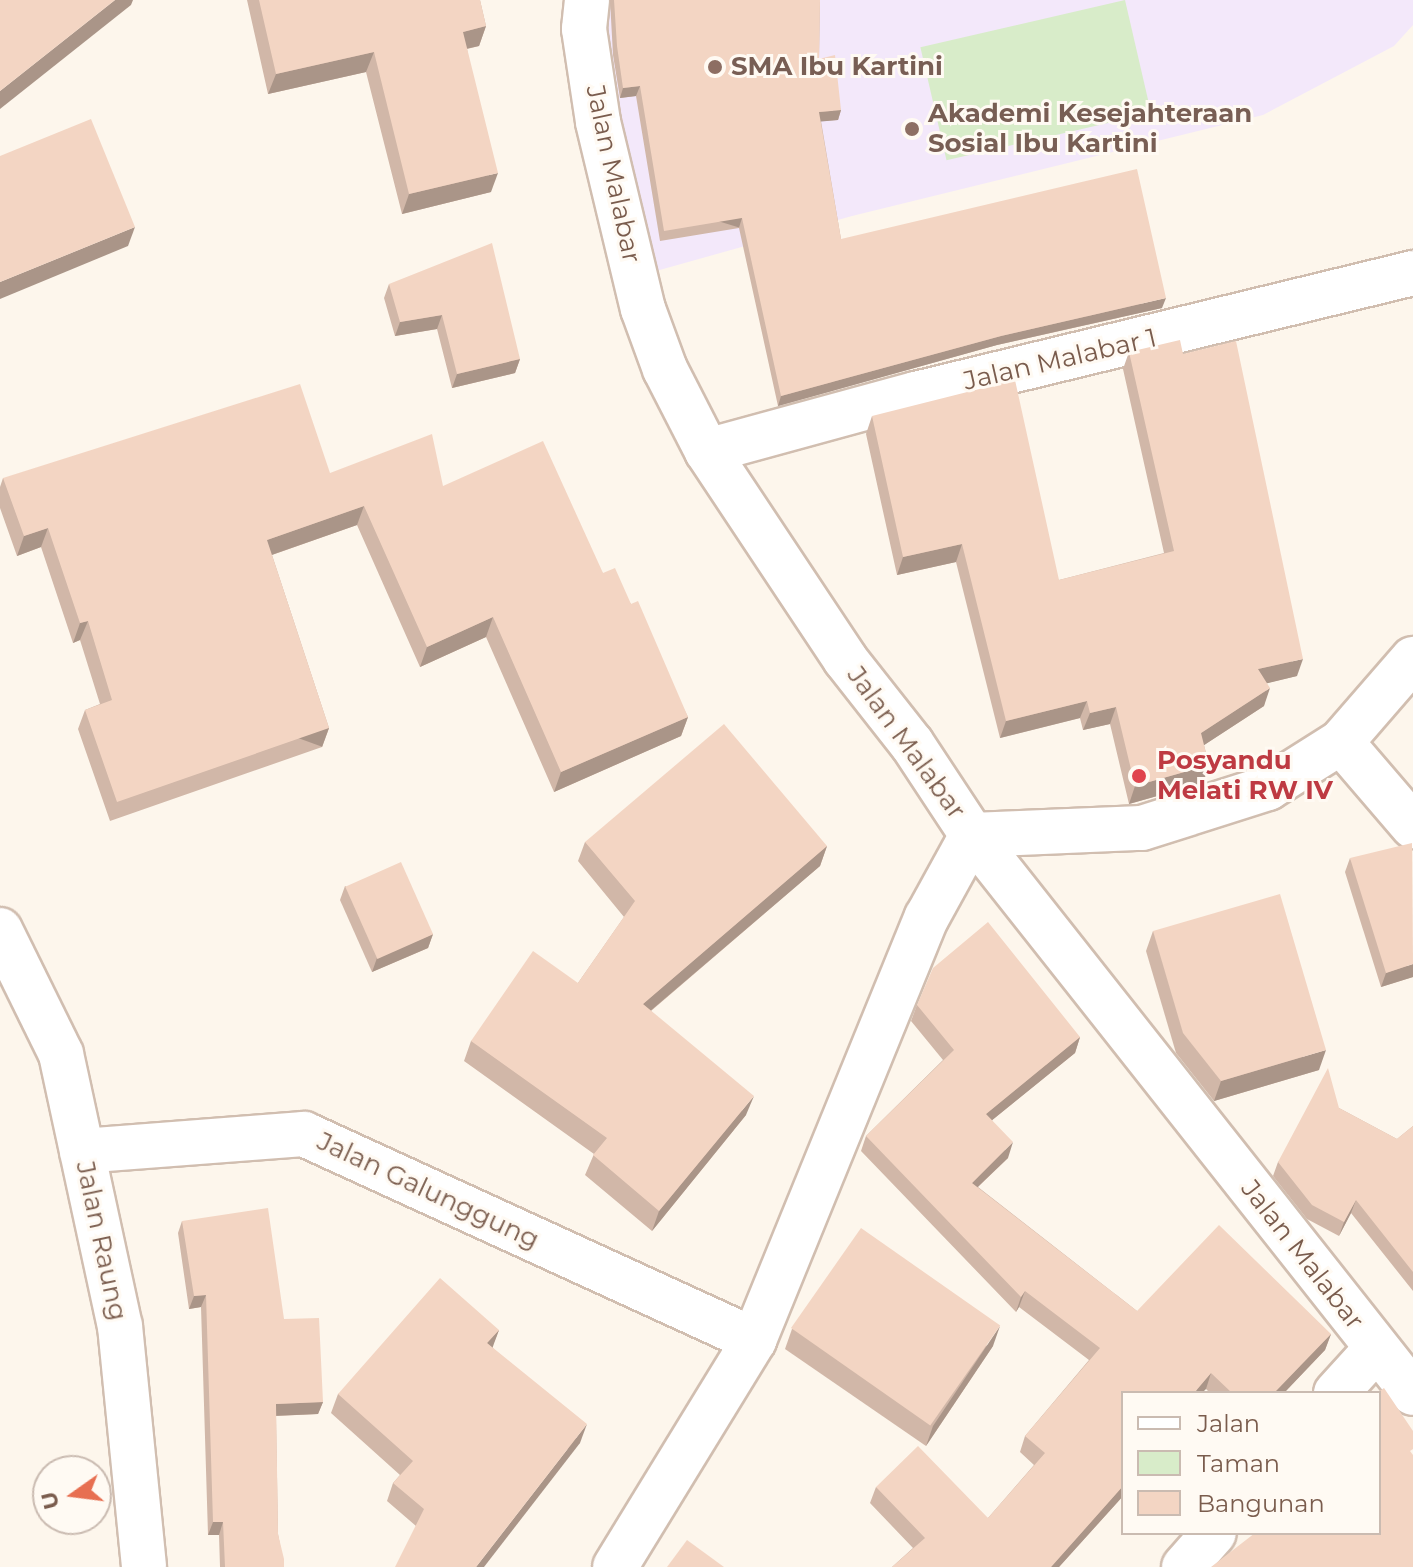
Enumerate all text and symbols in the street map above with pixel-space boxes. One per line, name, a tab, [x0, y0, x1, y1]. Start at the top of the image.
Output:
place label: SMA Ibu Kartini	[731, 51, 943, 83]
marker: SMA Ibu Kartini	[706, 58, 724, 76]
street label: Jalan Malabar	[579, 82, 647, 266]
place label: Akademi Kesejahteraan Sosial Ibu Kartini	[928, 98, 1252, 160]
marker: Akademi Kesejahteraan Sosial Ibu Kartini	[903, 120, 921, 138]
street label: Jalan Malabar 1	[960, 323, 1160, 397]
street label: Jalan Malabar	[840, 661, 972, 825]
place label: Posyandu Melati RW IV	[1157, 745, 1333, 806]
marker: Posyandu Melati RW IV	[1128, 765, 1150, 787]
street label: Jalan Galunggung	[312, 1126, 544, 1256]
street label: Jalan Raung	[69, 1159, 133, 1323]
street label: Jalan Malabar	[1234, 1174, 1370, 1336]
legend	[1121, 1391, 1381, 1535]
text: Jalan	[1197, 1409, 1260, 1438]
text: Taman	[1197, 1449, 1280, 1478]
north arrow	[32, 1455, 112, 1535]
text: U	[35, 1489, 65, 1512]
text: Bangunan	[1197, 1489, 1325, 1518]

